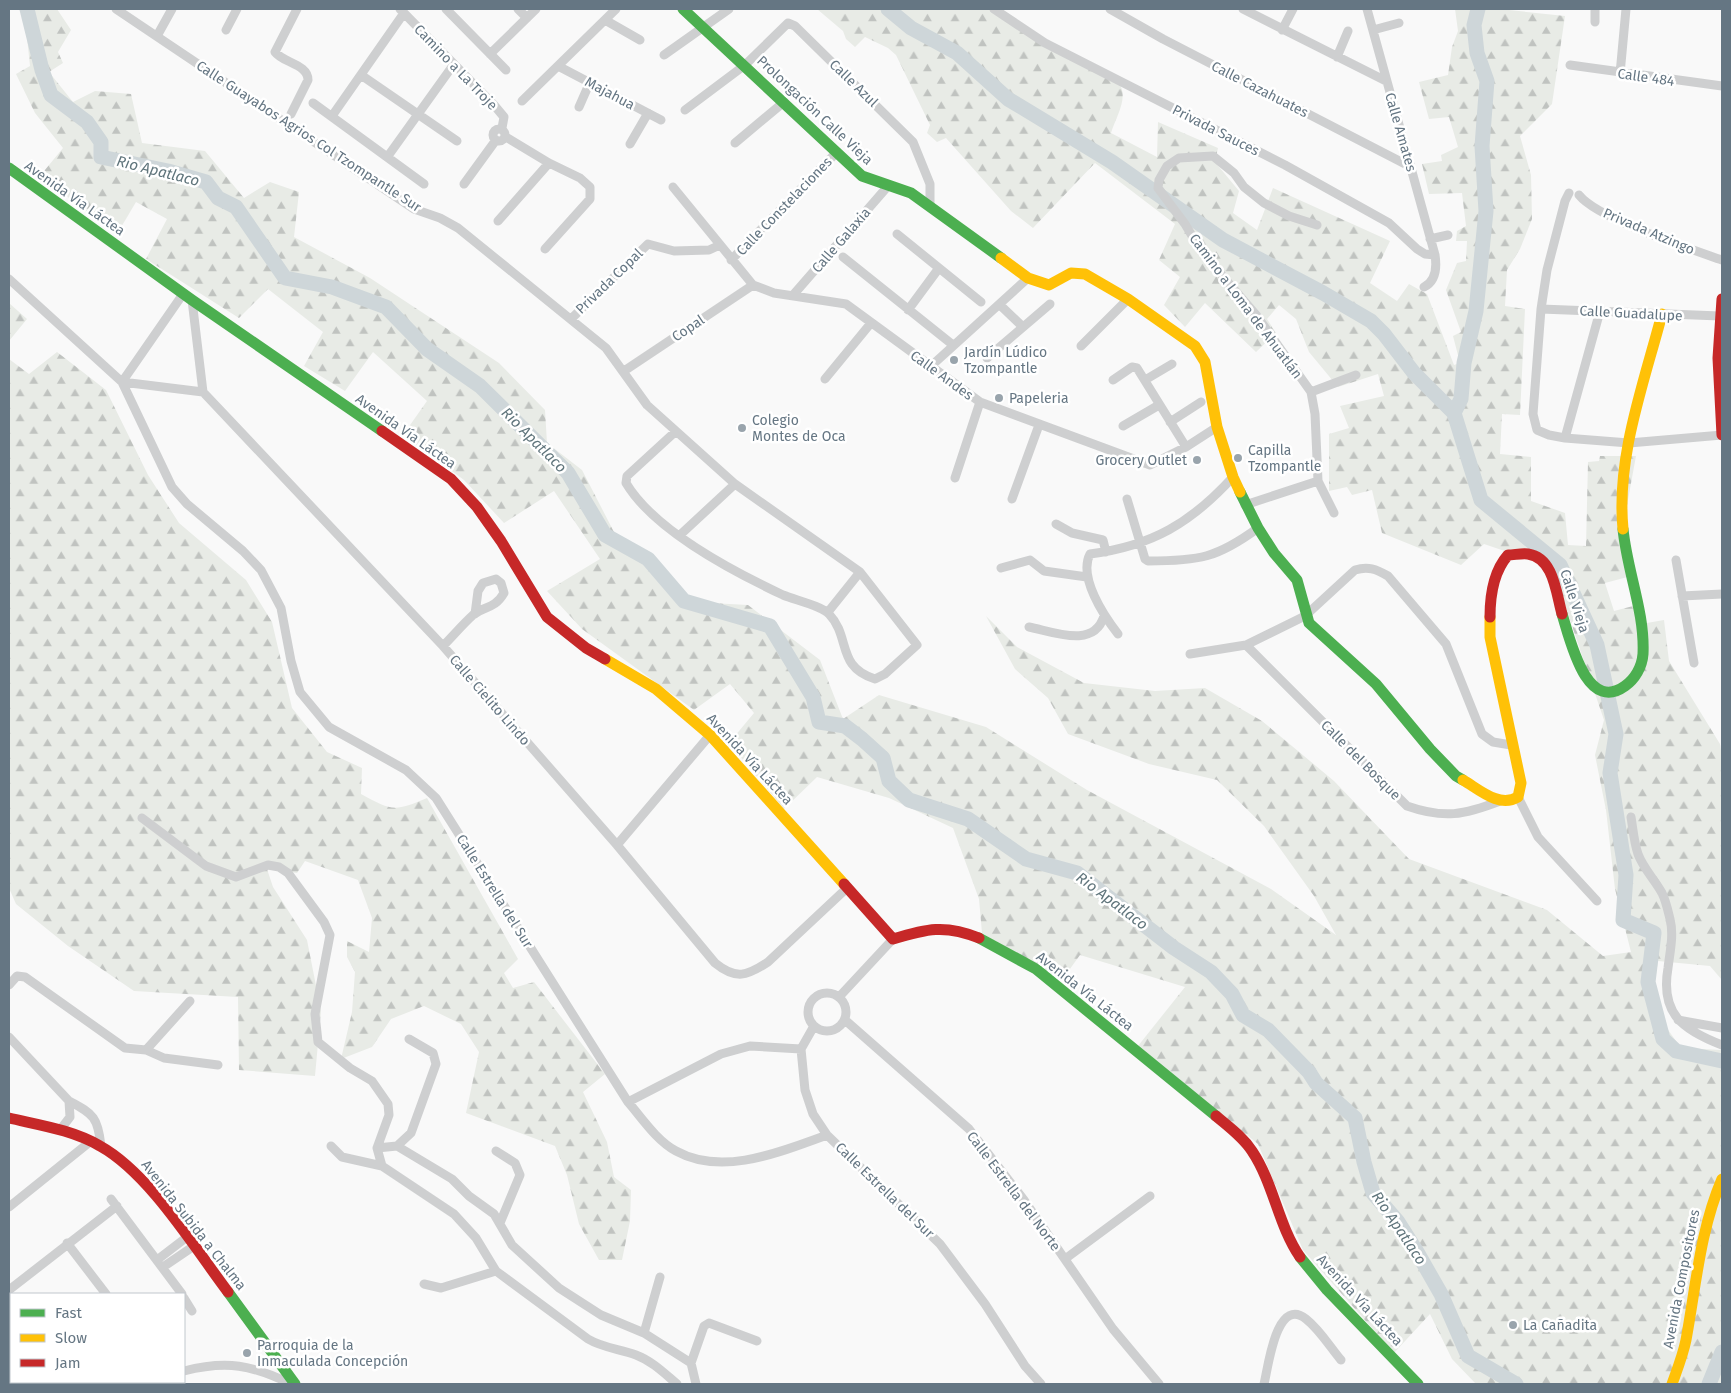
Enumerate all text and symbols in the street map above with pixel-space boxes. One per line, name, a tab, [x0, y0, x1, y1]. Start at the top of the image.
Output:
street label: Camino a La Troje	[410, 21, 501, 114]
street label: Prolongación Calle Vieja	[753, 52, 876, 169]
street label: Calle Azul	[826, 56, 881, 111]
street label: Calle Guayabos Agrios Col Tzompantle Sur	[193, 57, 425, 216]
street label: Calle Cazahuates	[1208, 58, 1311, 121]
street label: Calle 484	[1616, 65, 1676, 90]
street label: Majahua	[582, 73, 638, 114]
street label: Calle Amates	[1381, 91, 1420, 174]
street label: Privada Sauces	[1170, 101, 1262, 160]
water label: Rio Apatlaco	[115, 152, 201, 190]
street label: Calle Constelaciones	[733, 153, 836, 259]
street label: Avenida Vía Láctea	[21, 157, 128, 239]
street label: Calle Galaxia	[808, 204, 874, 276]
street label: Privada Atzingo	[1600, 205, 1697, 258]
street label: Camino a Loma de Ahuatlán	[1185, 230, 1306, 382]
street label: Privada Copal	[572, 245, 646, 318]
street label: Calle Guadalupe	[1579, 302, 1683, 325]
street label: Copal	[669, 311, 708, 345]
place label: Jardín Lúdico Tzompantle	[964, 344, 1047, 377]
street label: Calle Andes	[907, 347, 977, 404]
marker: Jardín Lúdico Tzompantle	[948, 354, 960, 366]
street label: Avenida Vía Láctea	[352, 390, 459, 472]
place label: Papeleria	[1009, 390, 1069, 407]
marker: Papeleria	[993, 392, 1005, 404]
water label: Rio Apatlaco	[498, 404, 570, 476]
place label: Colegio Montes de Oca	[752, 412, 846, 445]
marker: Colegio Montes de Oca	[736, 422, 748, 434]
place label: Capilla Tzompantle	[1248, 442, 1321, 475]
place label: Grocery Outlet	[1095, 452, 1188, 469]
marker: Capilla Tzompantle	[1232, 452, 1244, 464]
marker: Grocery Outlet	[1191, 454, 1203, 466]
street label: Calle Vieja	[1556, 567, 1593, 635]
street label: Calle Cielito Lindo	[446, 652, 534, 749]
street label: Avenida Vía Láctea	[703, 710, 796, 809]
street label: Calle del Bosque	[1317, 717, 1404, 804]
street label: Calle Estrella del Sur	[453, 831, 537, 952]
water label: Rio Apatlaco	[1073, 868, 1151, 934]
street label: Avenida Vía Láctea	[1033, 948, 1137, 1035]
street label: Calle Estrella del Norte	[963, 1128, 1064, 1254]
street label: Calle Estrella del Sur	[832, 1139, 938, 1242]
street label: Avenida Subida a Chalma	[138, 1157, 250, 1294]
water label: Rio Apatlaco	[1368, 1188, 1430, 1268]
street label: Avenida Compositores	[1660, 1208, 1703, 1350]
street label: Avenida Vía Láctea	[1313, 1251, 1406, 1350]
legend	[10, 1293, 185, 1383]
text: Fast	[55, 1304, 82, 1322]
place label: La Cañadita	[1523, 1317, 1597, 1334]
marker: La Cañadita	[1507, 1319, 1519, 1331]
text: Slow	[55, 1329, 87, 1347]
place label: Parroquia de la Inmaculada Concepción	[257, 1337, 408, 1370]
marker: Parroquia de la Inmaculada Concepción	[241, 1347, 253, 1359]
text: Jam	[55, 1354, 81, 1372]

